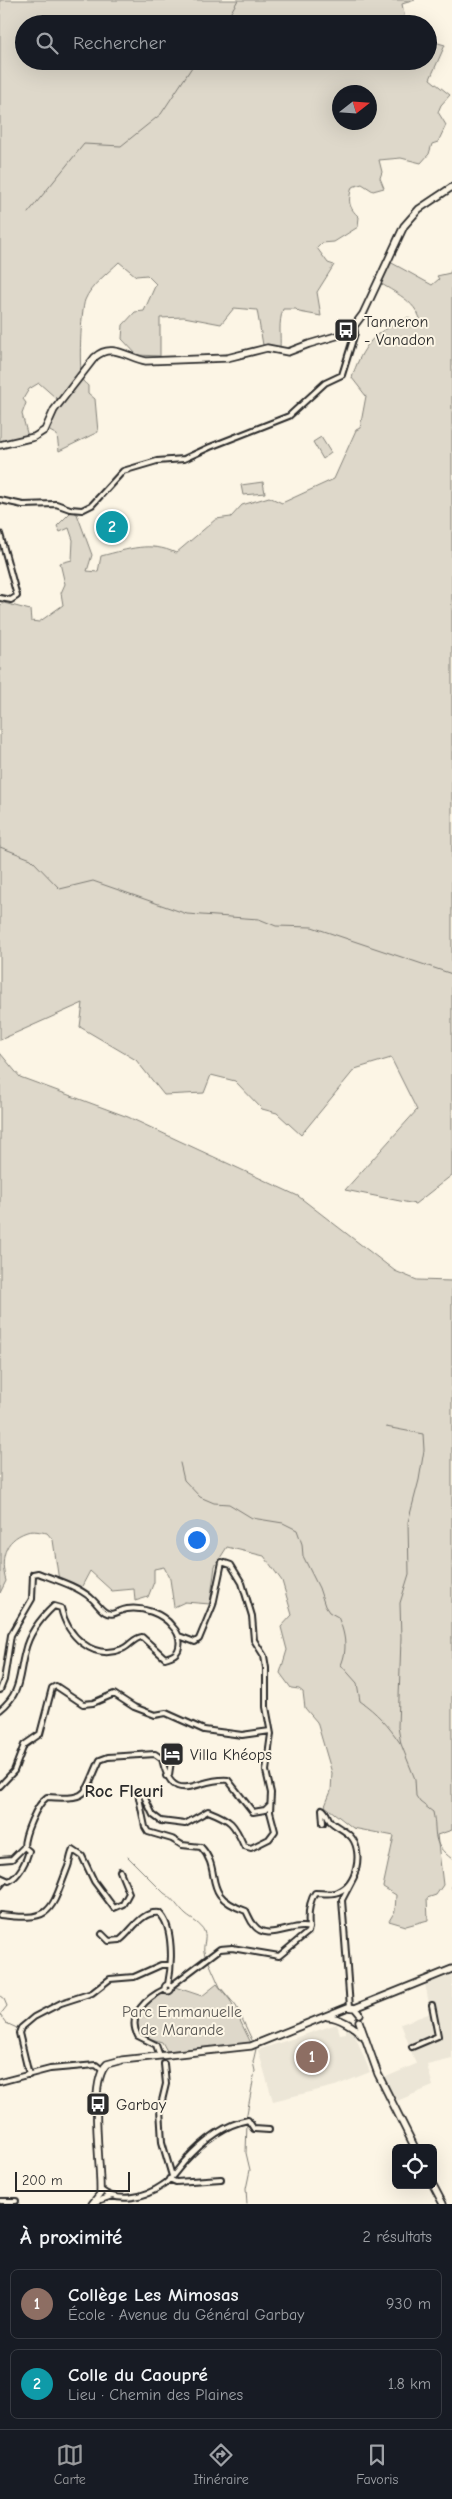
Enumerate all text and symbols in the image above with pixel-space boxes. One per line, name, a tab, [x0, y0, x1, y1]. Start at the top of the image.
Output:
search box	[15, 15, 437, 70]
icon: search	[33, 29, 61, 57]
text: Rechercher	[73, 32, 166, 54]
north arrow	[332, 85, 377, 130]
place label: Tanneron - Vanadon	[364, 313, 435, 349]
bus stop icon: Tanneron - Vanadon	[333, 317, 359, 343]
pin: 2	[96, 508, 128, 546]
your location	[184, 1527, 210, 1553]
hotel icon: Villa Khéops	[159, 1741, 185, 1767]
place label: Villa Khéops	[190, 1746, 272, 1764]
district label: Roc Fleuri	[84, 1781, 164, 1802]
park label: Parc Emmanuelle de Marande	[122, 2003, 242, 2039]
pin: 1	[296, 2038, 328, 2076]
bus stop icon: Garbay	[85, 2091, 111, 2117]
place label: Garbay	[116, 2096, 167, 2114]
map controls	[392, 2144, 437, 2189]
button: locate	[392, 2144, 437, 2189]
scale bar	[15, 2169, 130, 2192]
text: 200 m	[22, 2172, 63, 2189]
text: À proximité	[20, 2225, 122, 2249]
text: 2 résultats	[362, 2228, 432, 2246]
text: Collège Les Mimosas	[68, 2284, 239, 2306]
text: 1	[34, 2295, 40, 2313]
text: 930 m	[386, 2295, 431, 2313]
text: École · Avenue du Général Garbay	[68, 2306, 304, 2324]
text: Colle du Caoupré	[68, 2364, 208, 2386]
text: 2	[33, 2375, 41, 2393]
text: 1.8 km	[388, 2375, 431, 2393]
text: Lieu · Chemin des Plaines	[68, 2386, 243, 2404]
tab: Carte	[54, 2441, 86, 2488]
tab: Itinéraire	[193, 2441, 249, 2488]
tab: Favoris	[356, 2441, 398, 2488]

